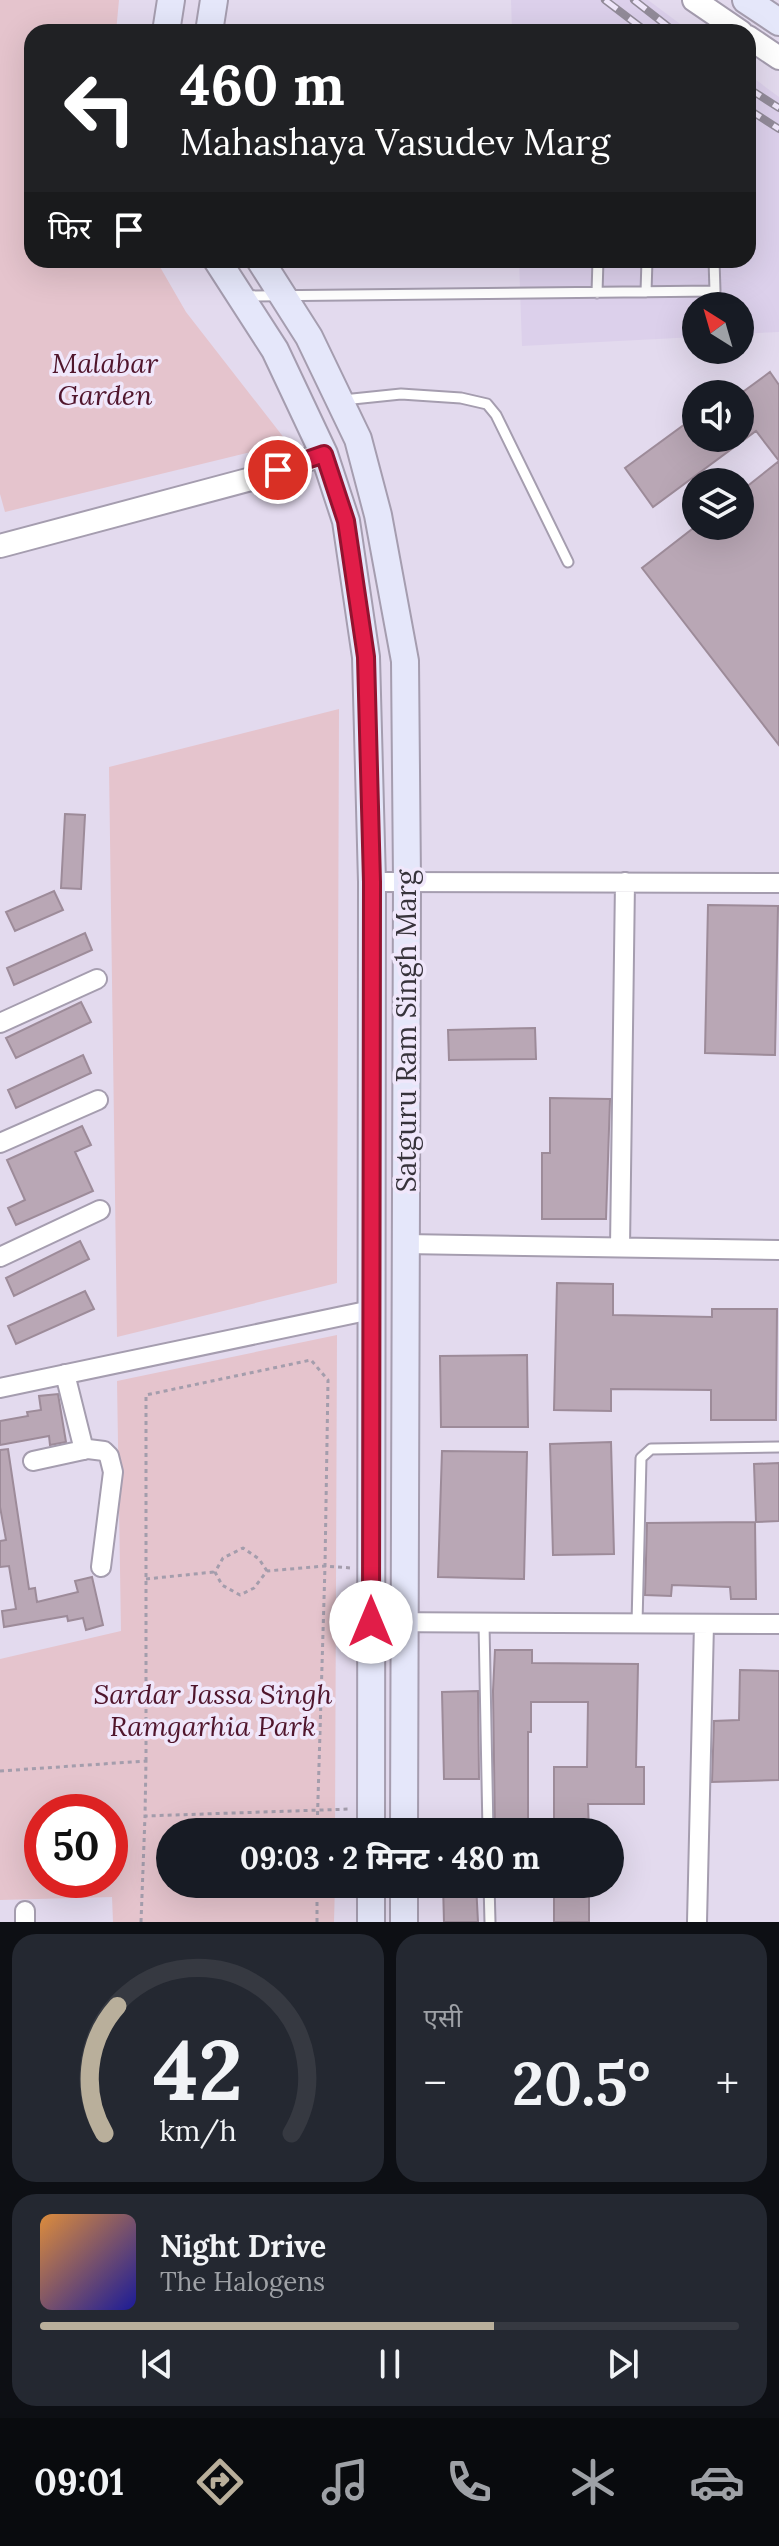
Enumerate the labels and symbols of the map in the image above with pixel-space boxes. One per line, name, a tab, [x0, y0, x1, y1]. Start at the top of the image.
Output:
north arrow	[682, 292, 754, 364]
park label: Malabar Garden	[52, 345, 158, 413]
pin	[244, 436, 312, 504]
street label: Satguru Ram Singh Marg	[388, 869, 424, 1192]
position arrow	[329, 1580, 413, 1664]
park label: Sardar Jassa Singh Ramgarhia Park	[94, 1676, 332, 1744]
speed limit sign: 50	[24, 1794, 128, 1898]

